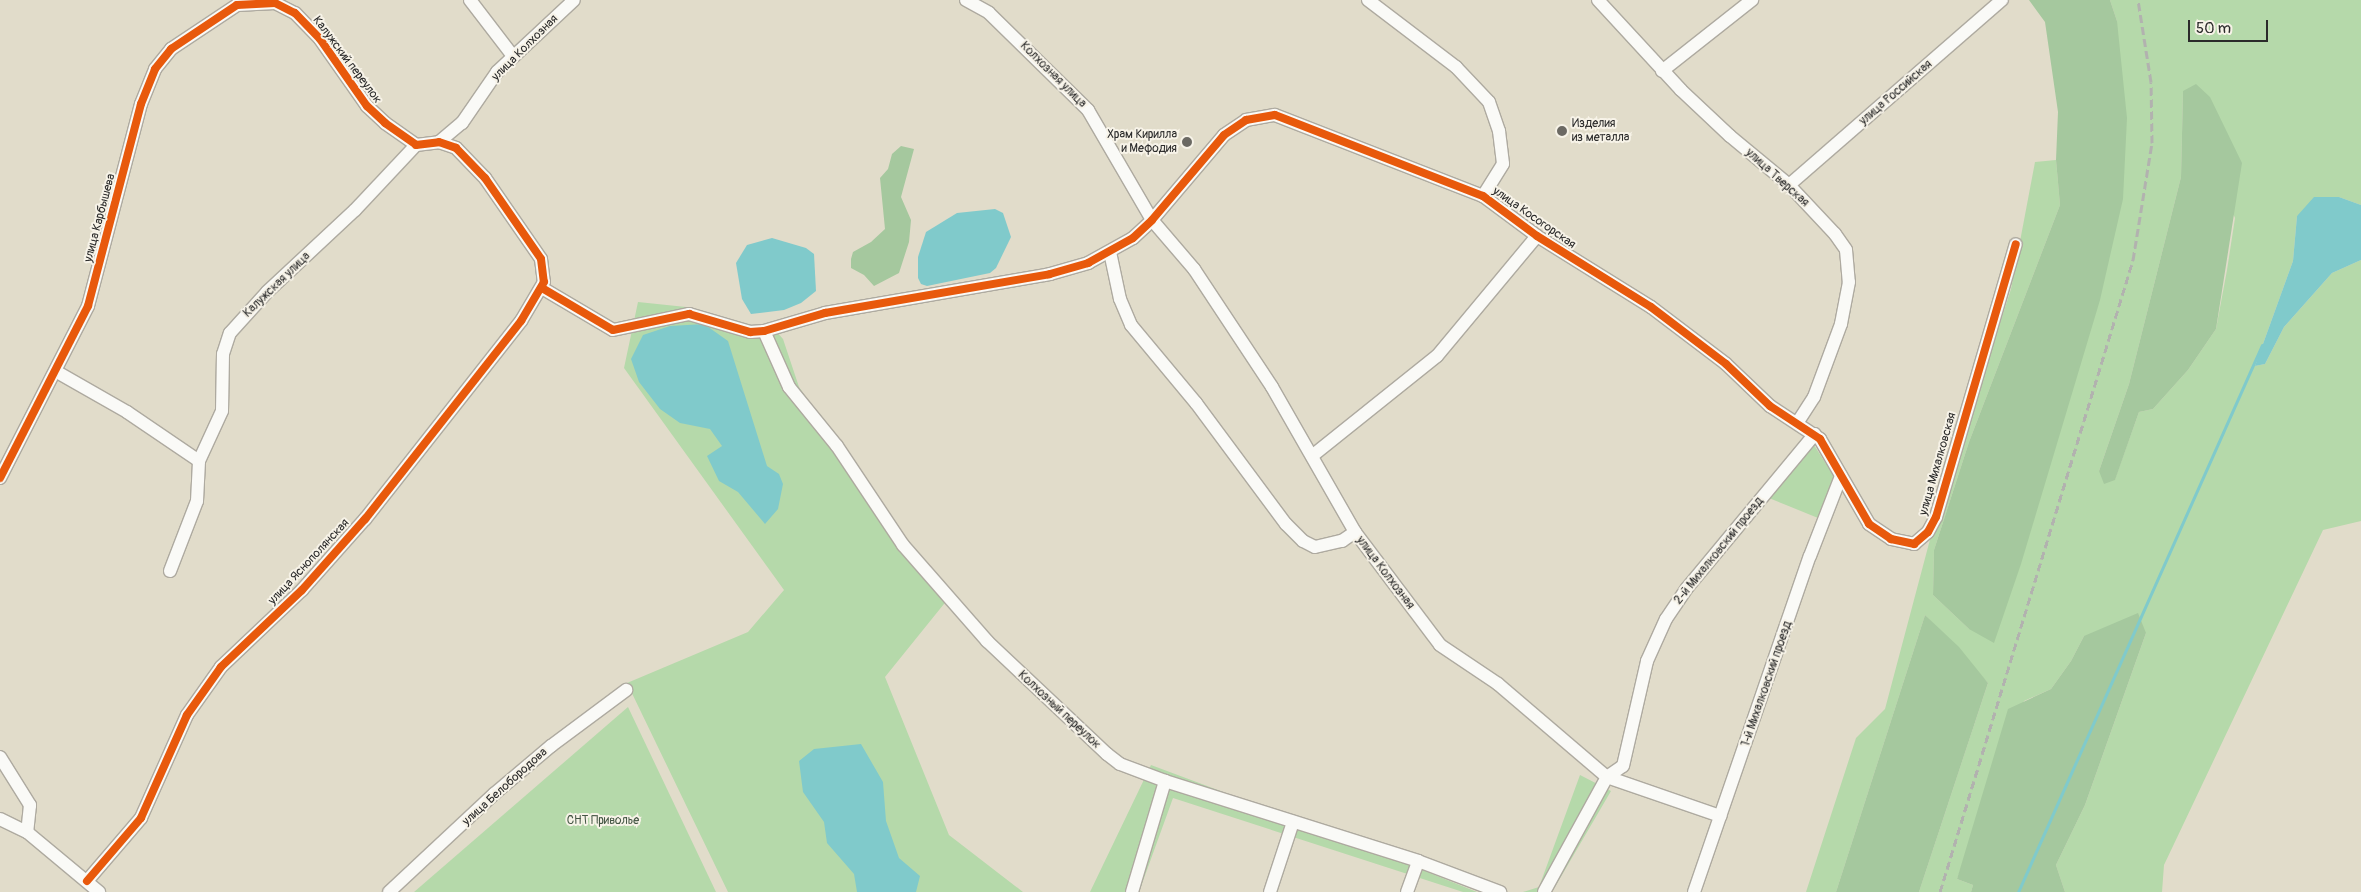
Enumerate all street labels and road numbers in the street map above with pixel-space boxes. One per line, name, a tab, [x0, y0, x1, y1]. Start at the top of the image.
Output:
street label: улица Колхозная	[489, 12, 561, 84]
street label: Калужский переулок	[310, 14, 384, 106]
street label: Колхозная улица	[1017, 39, 1089, 111]
street label: улица Российская	[1857, 57, 1935, 129]
street label: улица Тверская	[1742, 146, 1812, 210]
street label: улица Карбышева	[81, 172, 119, 264]
street label: улица Косогорская	[1490, 184, 1578, 252]
street label: Калужская улица	[240, 249, 314, 321]
street label: улица Михалковская	[1916, 411, 1960, 517]
street label: 2-й Михалковский проезд	[1671, 495, 1767, 607]
street label: улица Яснополянская	[266, 516, 352, 608]
street label: улица Колхозная	[1353, 534, 1417, 612]
street label: 1-й Михалковский проезд	[1739, 619, 1795, 749]
street label: Колхозный переулок	[1015, 668, 1103, 752]
street label: улица Белобородова	[460, 745, 550, 829]

